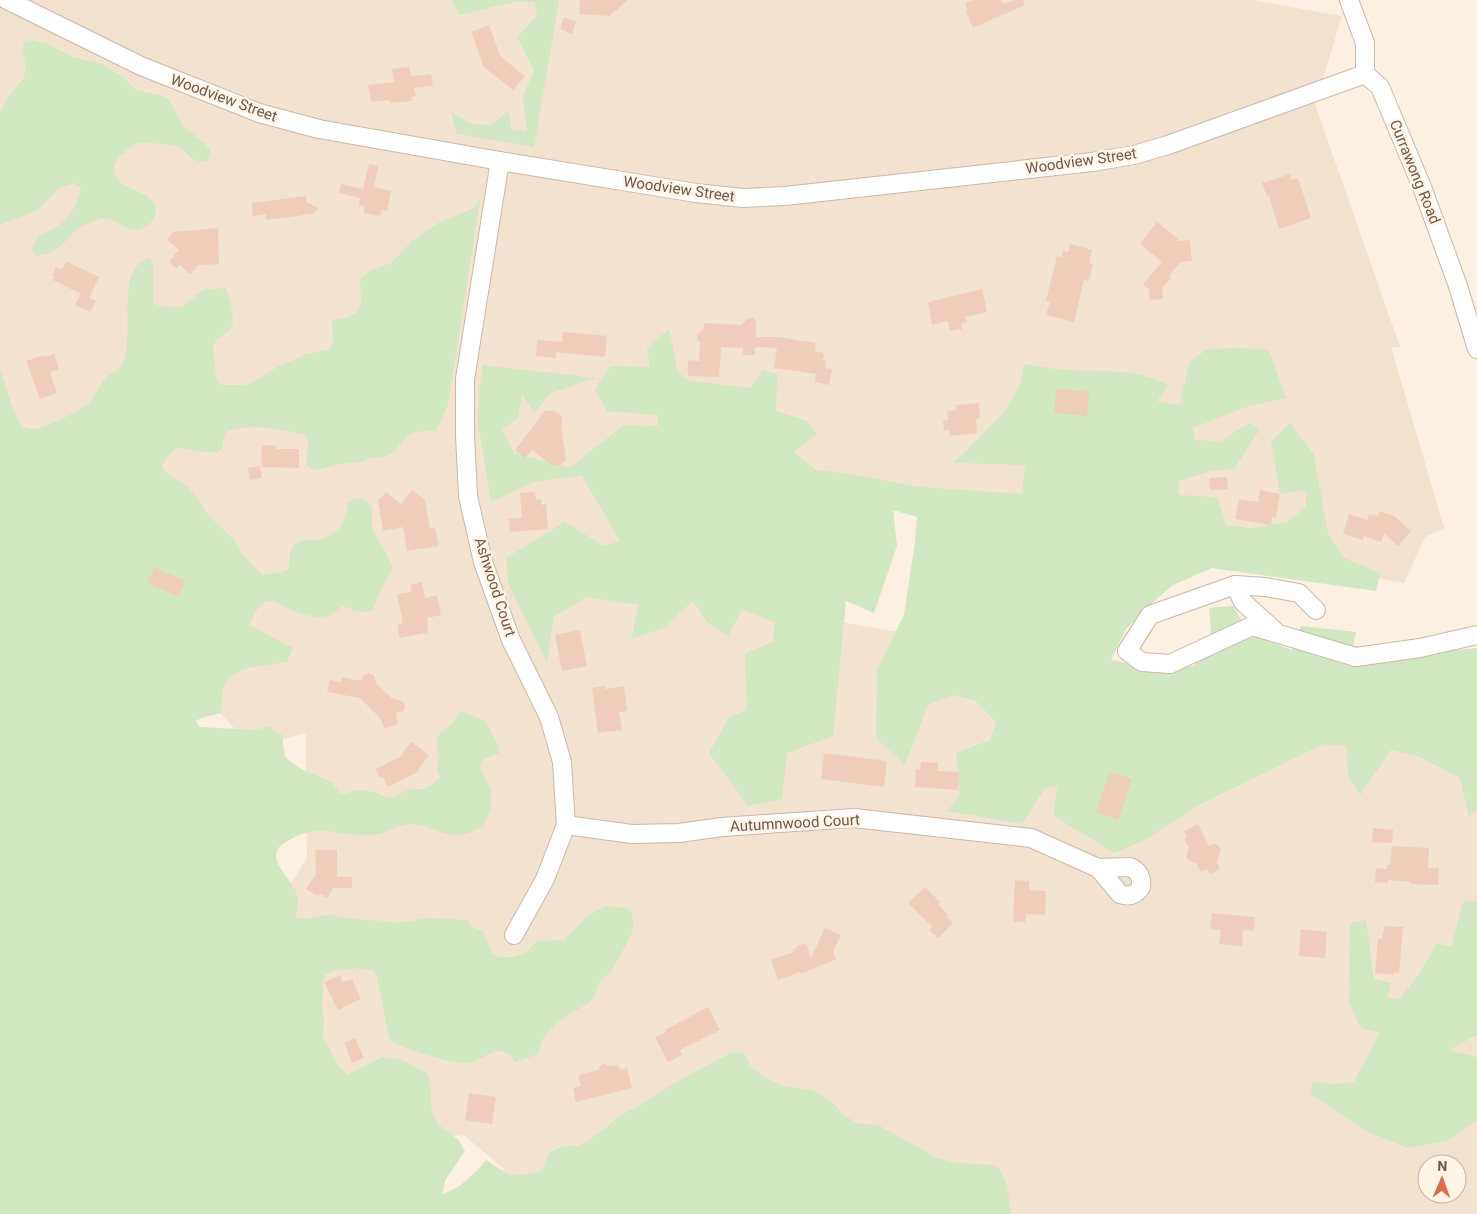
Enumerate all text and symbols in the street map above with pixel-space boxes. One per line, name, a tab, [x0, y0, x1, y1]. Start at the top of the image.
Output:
street label: Woodview Street	[168, 70, 280, 126]
street label: Currawong Road	[1386, 117, 1444, 227]
street label: Woodview Street	[1024, 144, 1138, 178]
street label: Woodview Street	[622, 172, 736, 206]
street label: Ashwood Court	[470, 535, 520, 639]
street label: Autumnwood Court	[730, 811, 861, 835]
north arrow	[1417, 1154, 1467, 1204]
text: N	[1437, 1158, 1448, 1174]

